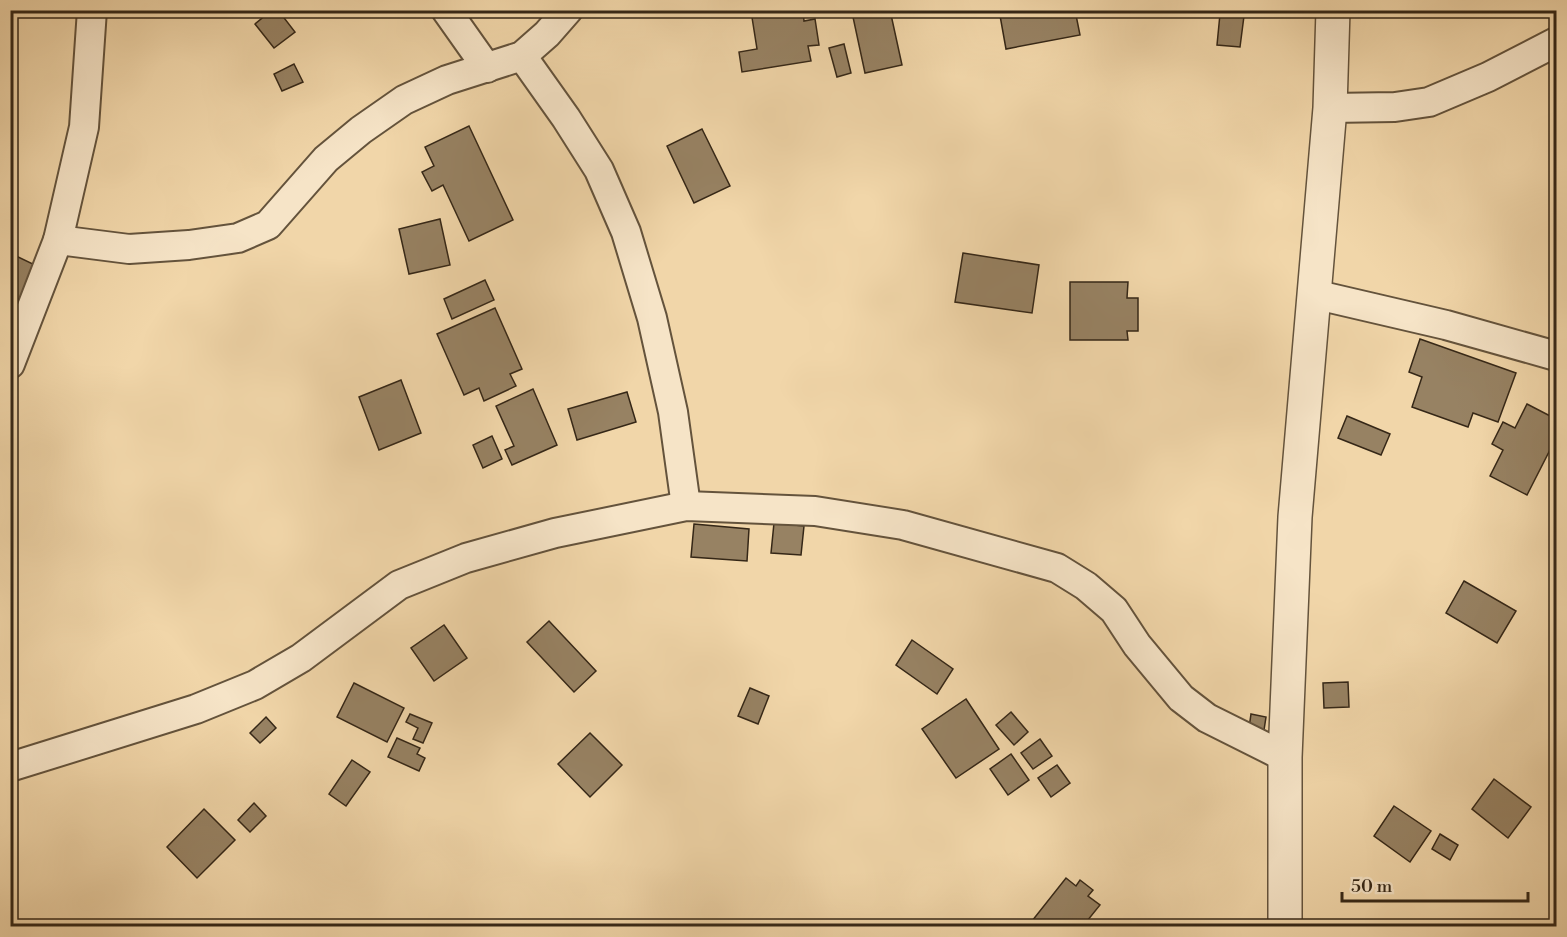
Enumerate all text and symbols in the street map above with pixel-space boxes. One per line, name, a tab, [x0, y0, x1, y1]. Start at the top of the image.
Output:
scale bar	[1342, 865, 1528, 903]
text: 50 m	[1351, 875, 1393, 898]

